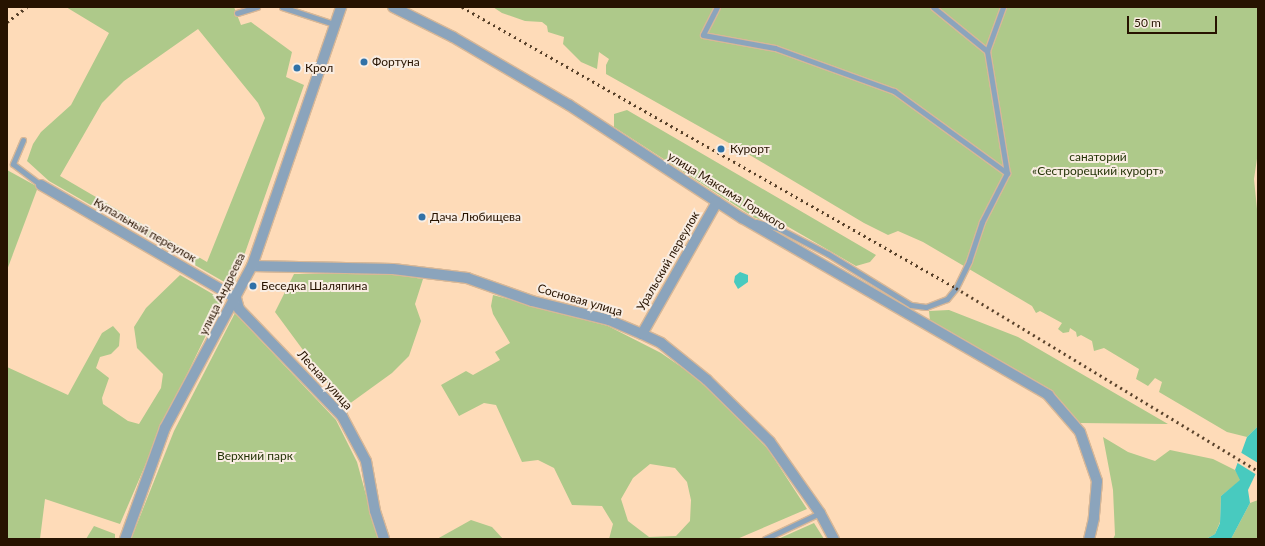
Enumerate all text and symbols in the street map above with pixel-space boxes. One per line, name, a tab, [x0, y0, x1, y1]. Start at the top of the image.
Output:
scale bar	[1129, 8, 1219, 34]
text: 50 m	[1134, 15, 1161, 30]
place label: Фортуна	[372, 55, 420, 69]
marker: Фортуна	[359, 57, 369, 67]
place label: Крол	[305, 61, 333, 75]
marker: Крол	[292, 63, 302, 73]
place label: Курорт	[730, 142, 770, 156]
marker: Курорт	[715, 143, 727, 155]
street label: улица Максима Горького	[665, 149, 789, 233]
park label: санаторий «Сестрорецкий курорт»	[1032, 150, 1164, 178]
street label: Купальный переулок	[91, 195, 199, 265]
street label: Уральский переулок	[634, 209, 702, 313]
place label: Дача Любищева	[430, 210, 521, 224]
marker: Дача Любищева	[417, 212, 427, 222]
street label: улица Андреева	[196, 251, 248, 337]
place label: Беседка Шаляпина	[261, 279, 367, 293]
marker: Беседка Шаляпина	[248, 281, 258, 291]
street label: Сосновая улица	[536, 281, 624, 319]
street label: Лесная улица	[295, 347, 355, 413]
park label: Верхний парк	[217, 449, 293, 463]

